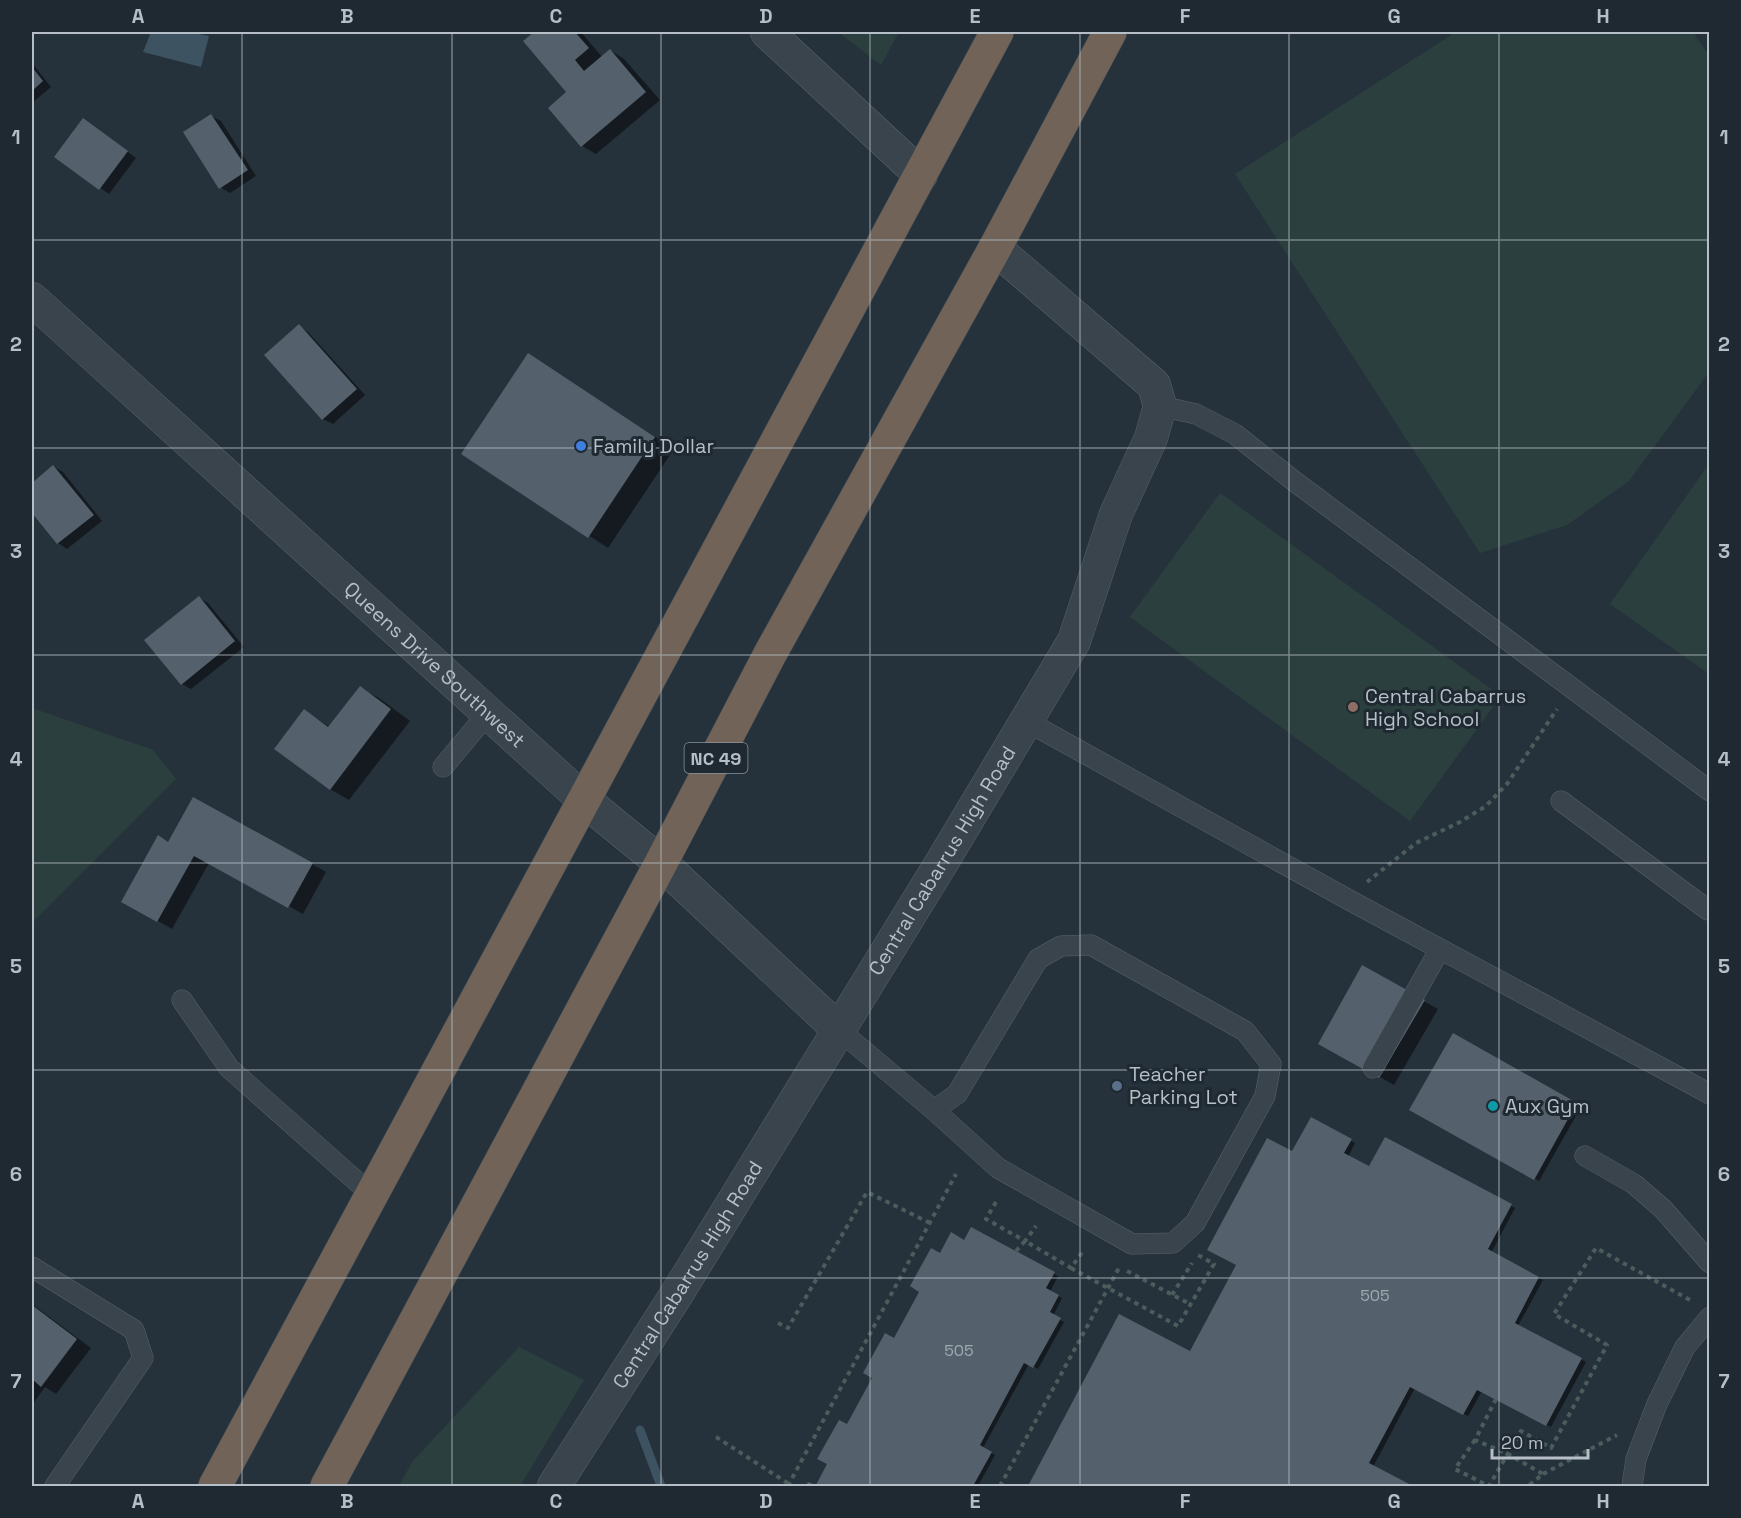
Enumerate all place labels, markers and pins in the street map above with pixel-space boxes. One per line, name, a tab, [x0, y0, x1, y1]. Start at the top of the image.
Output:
place label: Family Dollar	[593, 433, 714, 459]
marker: Family Dollar	[574, 439, 588, 453]
place label: Central Cabarrus High School	[1365, 683, 1526, 732]
marker: Central Cabarrus High School	[1346, 700, 1360, 714]
place label: Teacher Parking Lot	[1129, 1061, 1238, 1110]
marker: Teacher Parking Lot	[1110, 1079, 1124, 1093]
place label: Aux Gym	[1505, 1093, 1589, 1119]
marker: Aux Gym	[1486, 1099, 1500, 1113]

